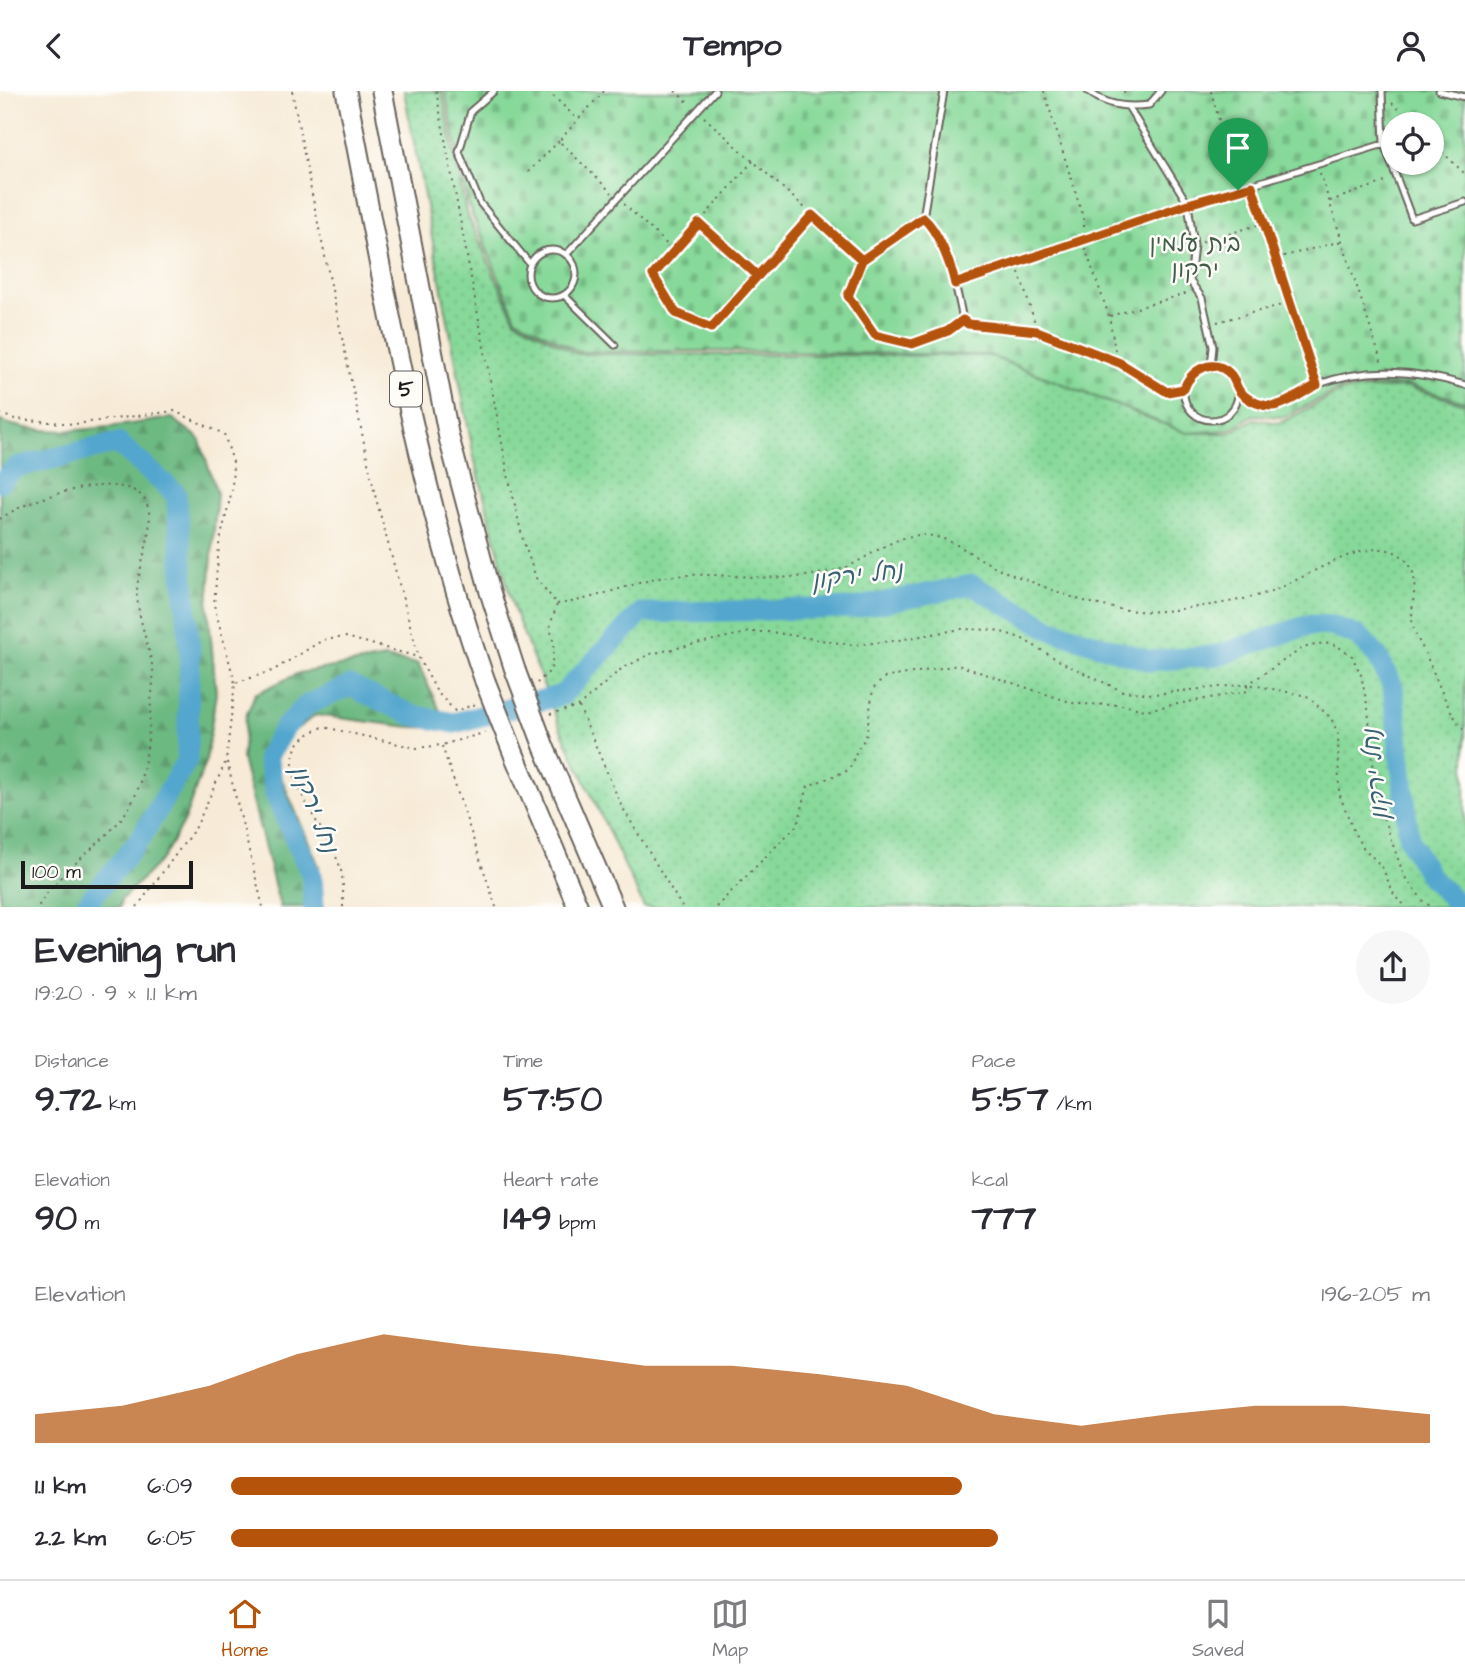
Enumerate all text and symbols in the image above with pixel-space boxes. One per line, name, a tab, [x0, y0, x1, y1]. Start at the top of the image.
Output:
text: Tempo	[684, 23, 781, 68]
icon: back	[35, 27, 73, 65]
icon: person	[1392, 27, 1430, 65]
map controls	[1381, 112, 1444, 175]
button: locate	[1381, 112, 1444, 175]
pin	[1208, 118, 1268, 190]
icon: arrive	[1219, 129, 1257, 167]
park label: בית עלמין ירקון	[1150, 228, 1240, 286]
road number: 5	[390, 371, 422, 407]
water label: נחל ירקון	[810, 553, 906, 598]
water label: נחל ירקון	[1354, 726, 1398, 822]
water label: נחל ירקון	[282, 760, 347, 860]
scale bar	[21, 858, 192, 890]
text: 100 m	[32, 859, 81, 886]
text: Evening run	[35, 925, 236, 977]
button: share	[1356, 930, 1430, 1004]
text: 19:20 · 9 × 1.1 km	[35, 977, 197, 1009]
text: Distance	[35, 1048, 109, 1075]
text: Time	[503, 1048, 543, 1075]
text: Pace	[972, 1048, 1016, 1075]
text: 9.72	[35, 1075, 101, 1124]
text: 57:50	[503, 1075, 602, 1124]
text: 5:57	[972, 1075, 1049, 1124]
text: km	[101, 1091, 136, 1118]
text: /km	[1049, 1091, 1091, 1118]
text: Elevation	[35, 1167, 110, 1194]
text: Heart rate	[503, 1167, 599, 1194]
text: kcal	[972, 1167, 1008, 1194]
text: 90	[35, 1194, 77, 1243]
text: 149	[503, 1194, 552, 1243]
text: 777	[972, 1194, 1036, 1243]
text: m	[77, 1210, 99, 1237]
text: bpm	[552, 1210, 595, 1237]
text: Elevation	[35, 1278, 126, 1310]
text: 196–205 m	[1321, 1278, 1430, 1310]
text: 1.1 km	[35, 1470, 85, 1502]
text: 6:09	[147, 1470, 193, 1502]
text: 2.2 km	[35, 1522, 106, 1554]
text: 6:05	[147, 1522, 196, 1554]
tab: Home	[221, 1595, 269, 1664]
tab: Map	[711, 1595, 749, 1664]
tab: Saved	[1192, 1595, 1244, 1664]

